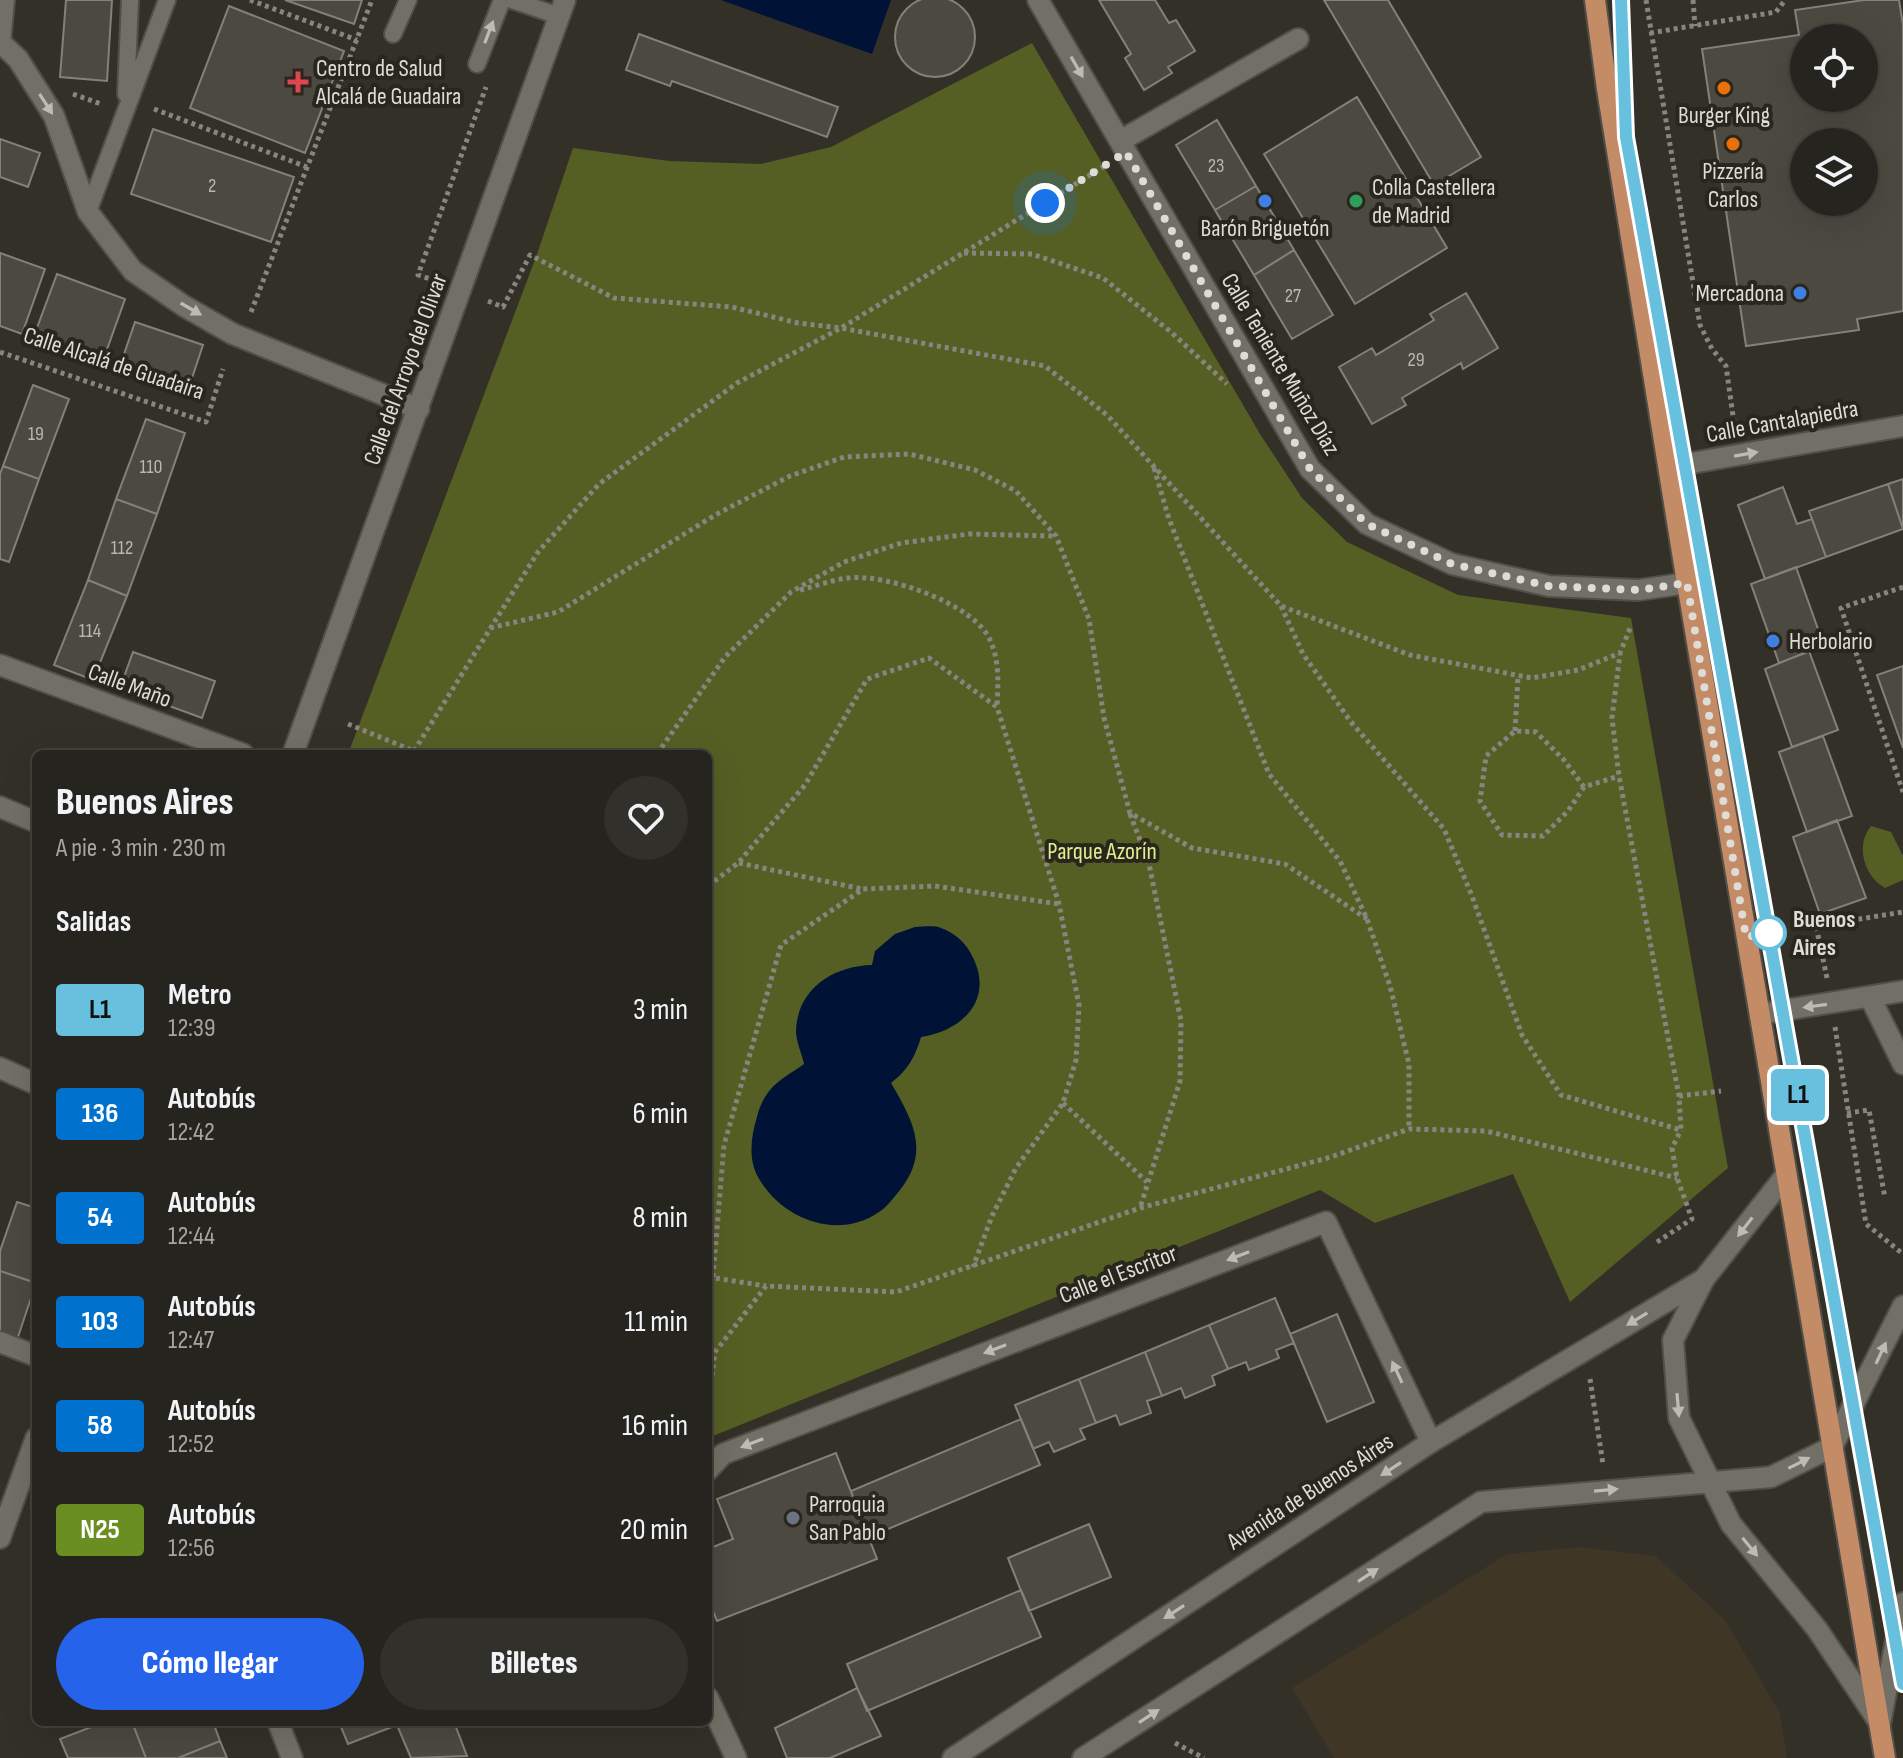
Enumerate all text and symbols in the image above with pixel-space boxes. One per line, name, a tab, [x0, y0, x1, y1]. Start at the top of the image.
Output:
one-way arrow	[483, 20, 496, 44]
map controls	[1790, 24, 1878, 216]
button: locate	[1790, 24, 1878, 112]
place label: Centro de Salud Alcalá de Guadaira	[315, 54, 461, 111]
one-way arrow	[1070, 56, 1084, 78]
marker: Centro de Salud Alcalá de Guadaira	[287, 71, 309, 93]
marker: Burger King	[1715, 79, 1733, 97]
one-way arrow	[39, 93, 53, 115]
place label: Burger King	[1678, 101, 1770, 130]
button: layers	[1790, 128, 1878, 216]
marker: Pizzería Carlos	[1724, 135, 1742, 153]
house number: 23	[1208, 154, 1224, 178]
place label: Pizzería Carlos	[1702, 157, 1764, 214]
place label: Colla Castellera de Madrid	[1372, 173, 1496, 230]
house number: 2	[208, 174, 216, 198]
your location	[1025, 183, 1065, 223]
marker: Barón Briguetón	[1256, 192, 1274, 210]
marker: Colla Castellera de Madrid	[1347, 192, 1365, 210]
place label: Barón Briguetón	[1200, 214, 1330, 243]
street label: Calle Teniente Muñoz Díaz	[1215, 268, 1346, 461]
street label: Calle del Arroyo del Olivar	[357, 269, 454, 469]
place label: Mercadona	[1696, 279, 1784, 308]
house number: 27	[1285, 284, 1301, 308]
marker: Mercadona	[1791, 284, 1809, 302]
one-way arrow	[180, 302, 202, 316]
street label: Calle Alcalá de Guadaira	[20, 321, 208, 406]
house number: 29	[1407, 348, 1425, 372]
street label: Calle Cantalapiedra	[1704, 394, 1860, 449]
house number: 19	[28, 422, 44, 446]
one-way arrow	[1734, 447, 1759, 460]
house number: 110	[140, 455, 162, 479]
house number: 112	[111, 536, 133, 560]
house number: 114	[79, 619, 101, 643]
place label: Herbolario	[1789, 627, 1873, 656]
marker: Herbolario	[1764, 632, 1782, 650]
street label: Calle Maño	[84, 657, 175, 714]
button: heart	[604, 776, 688, 860]
text: Buenos Aires	[56, 780, 234, 825]
text: A pie · 3 min · 230 m	[56, 833, 226, 864]
park label: Parque Azorín	[1047, 837, 1157, 866]
text: Salidas	[56, 904, 131, 940]
place label: Buenos Aires	[1792, 905, 1856, 962]
marker: Buenos Aires	[1752, 916, 1786, 950]
text: Metro	[168, 977, 232, 1013]
text: 3 min	[633, 992, 688, 1028]
text: L1	[89, 993, 111, 1026]
one-way arrow	[1802, 1000, 1827, 1013]
text: 12:39	[168, 1013, 215, 1044]
line badge: L1	[1762, 1069, 1834, 1121]
text: L1	[1787, 1078, 1809, 1111]
text: Autobús	[168, 1081, 256, 1117]
text: 6 min	[632, 1096, 688, 1132]
text: 136	[82, 1097, 118, 1130]
text: 12:42	[168, 1117, 215, 1148]
text: Autobús	[168, 1185, 256, 1221]
text: 8 min	[632, 1200, 688, 1236]
text: 54	[87, 1201, 113, 1234]
one-way arrow	[1737, 1217, 1753, 1237]
text: 12:44	[168, 1221, 215, 1252]
street label: Calle el Escritor	[1055, 1239, 1181, 1310]
one-way arrow	[1226, 1250, 1250, 1263]
text: Autobús	[168, 1289, 256, 1325]
text: 11 min	[625, 1304, 688, 1340]
text: 103	[82, 1305, 118, 1338]
one-way arrow	[1626, 1311, 1648, 1325]
text: 12:47	[168, 1325, 214, 1356]
one-way arrow	[1874, 1341, 1888, 1364]
one-way arrow	[983, 1343, 1007, 1356]
one-way arrow	[1390, 1360, 1404, 1384]
text: Autobús	[168, 1393, 256, 1429]
one-way arrow	[1672, 1393, 1685, 1418]
text: 16 min	[622, 1408, 688, 1444]
text: 58	[87, 1409, 113, 1442]
street label: Avenida de Buenos Aires	[1221, 1427, 1399, 1557]
text: 12:52	[168, 1429, 214, 1460]
one-way arrow	[740, 1437, 764, 1450]
one-way arrow	[1788, 1456, 1811, 1470]
one-way arrow	[1380, 1461, 1401, 1476]
one-way arrow	[1594, 1484, 1619, 1497]
place label: Parroquia San Pablo	[809, 1490, 886, 1547]
text: Autobús	[168, 1497, 256, 1533]
marker: Parroquia San Pablo	[784, 1509, 802, 1527]
text: 20 min	[620, 1512, 688, 1548]
text: N25	[80, 1513, 120, 1546]
text: 12:56	[168, 1533, 215, 1564]
one-way arrow	[1741, 1537, 1758, 1557]
one-way arrow	[1357, 1568, 1378, 1583]
one-way arrow	[1163, 1604, 1185, 1619]
button: Cómo llegar	[56, 1618, 364, 1710]
button: Billetes	[380, 1618, 688, 1710]
one-way arrow	[1138, 1709, 1160, 1723]

